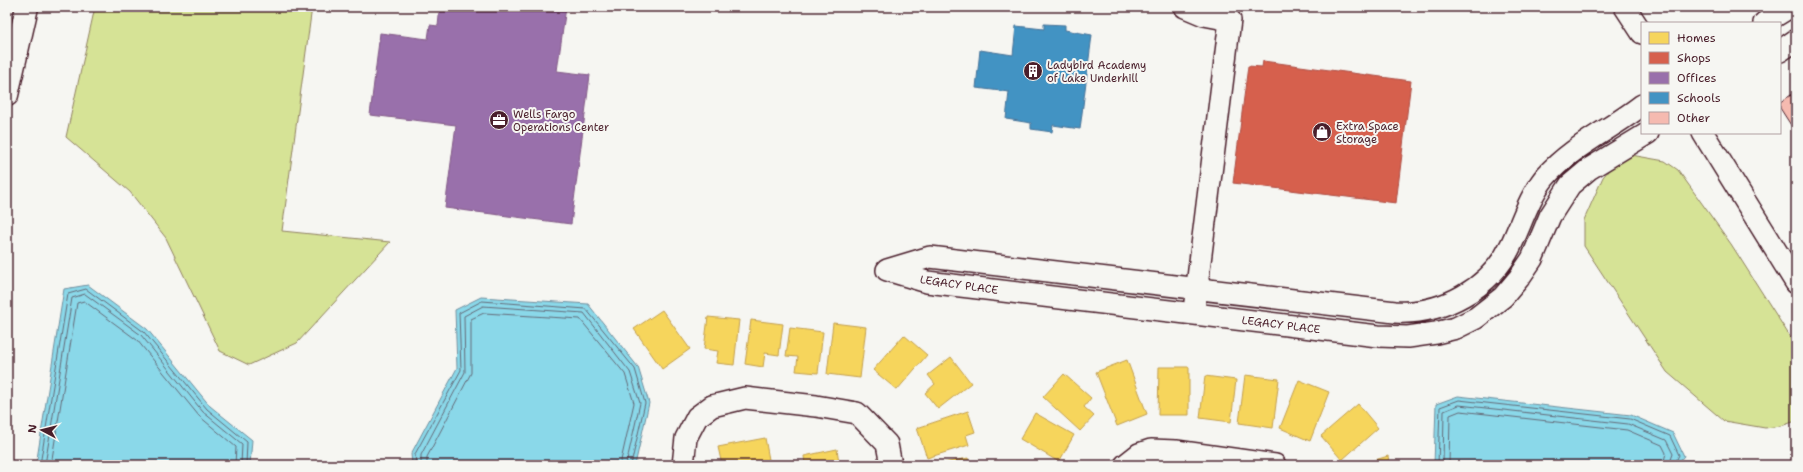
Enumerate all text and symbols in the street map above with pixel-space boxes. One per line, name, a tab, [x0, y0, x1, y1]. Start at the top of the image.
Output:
legend	[1641, 22, 1781, 134]
text: Homes	[1677, 30, 1716, 46]
text: Shops	[1677, 50, 1711, 66]
place label: Ladybird Academy of Lake Underhill	[1047, 58, 1146, 86]
building icon: Ladybird Academy of Lake Underhill	[1022, 60, 1044, 82]
text: Offices	[1677, 70, 1717, 86]
text: Schools	[1677, 90, 1721, 106]
place label: Wells Fargo Operations Center	[513, 107, 609, 135]
office icon: Wells Fargo Operations Center	[488, 109, 510, 131]
text: Other	[1677, 110, 1711, 126]
place label: Extra Space Storage	[1336, 119, 1399, 147]
shop icon: Extra Space Storage	[1311, 121, 1333, 143]
street label: LEGACY PLACE	[919, 272, 999, 298]
street label: LEGACY PLACE	[1241, 313, 1321, 337]
north arrow	[22, 410, 62, 450]
text: N	[25, 423, 41, 434]

